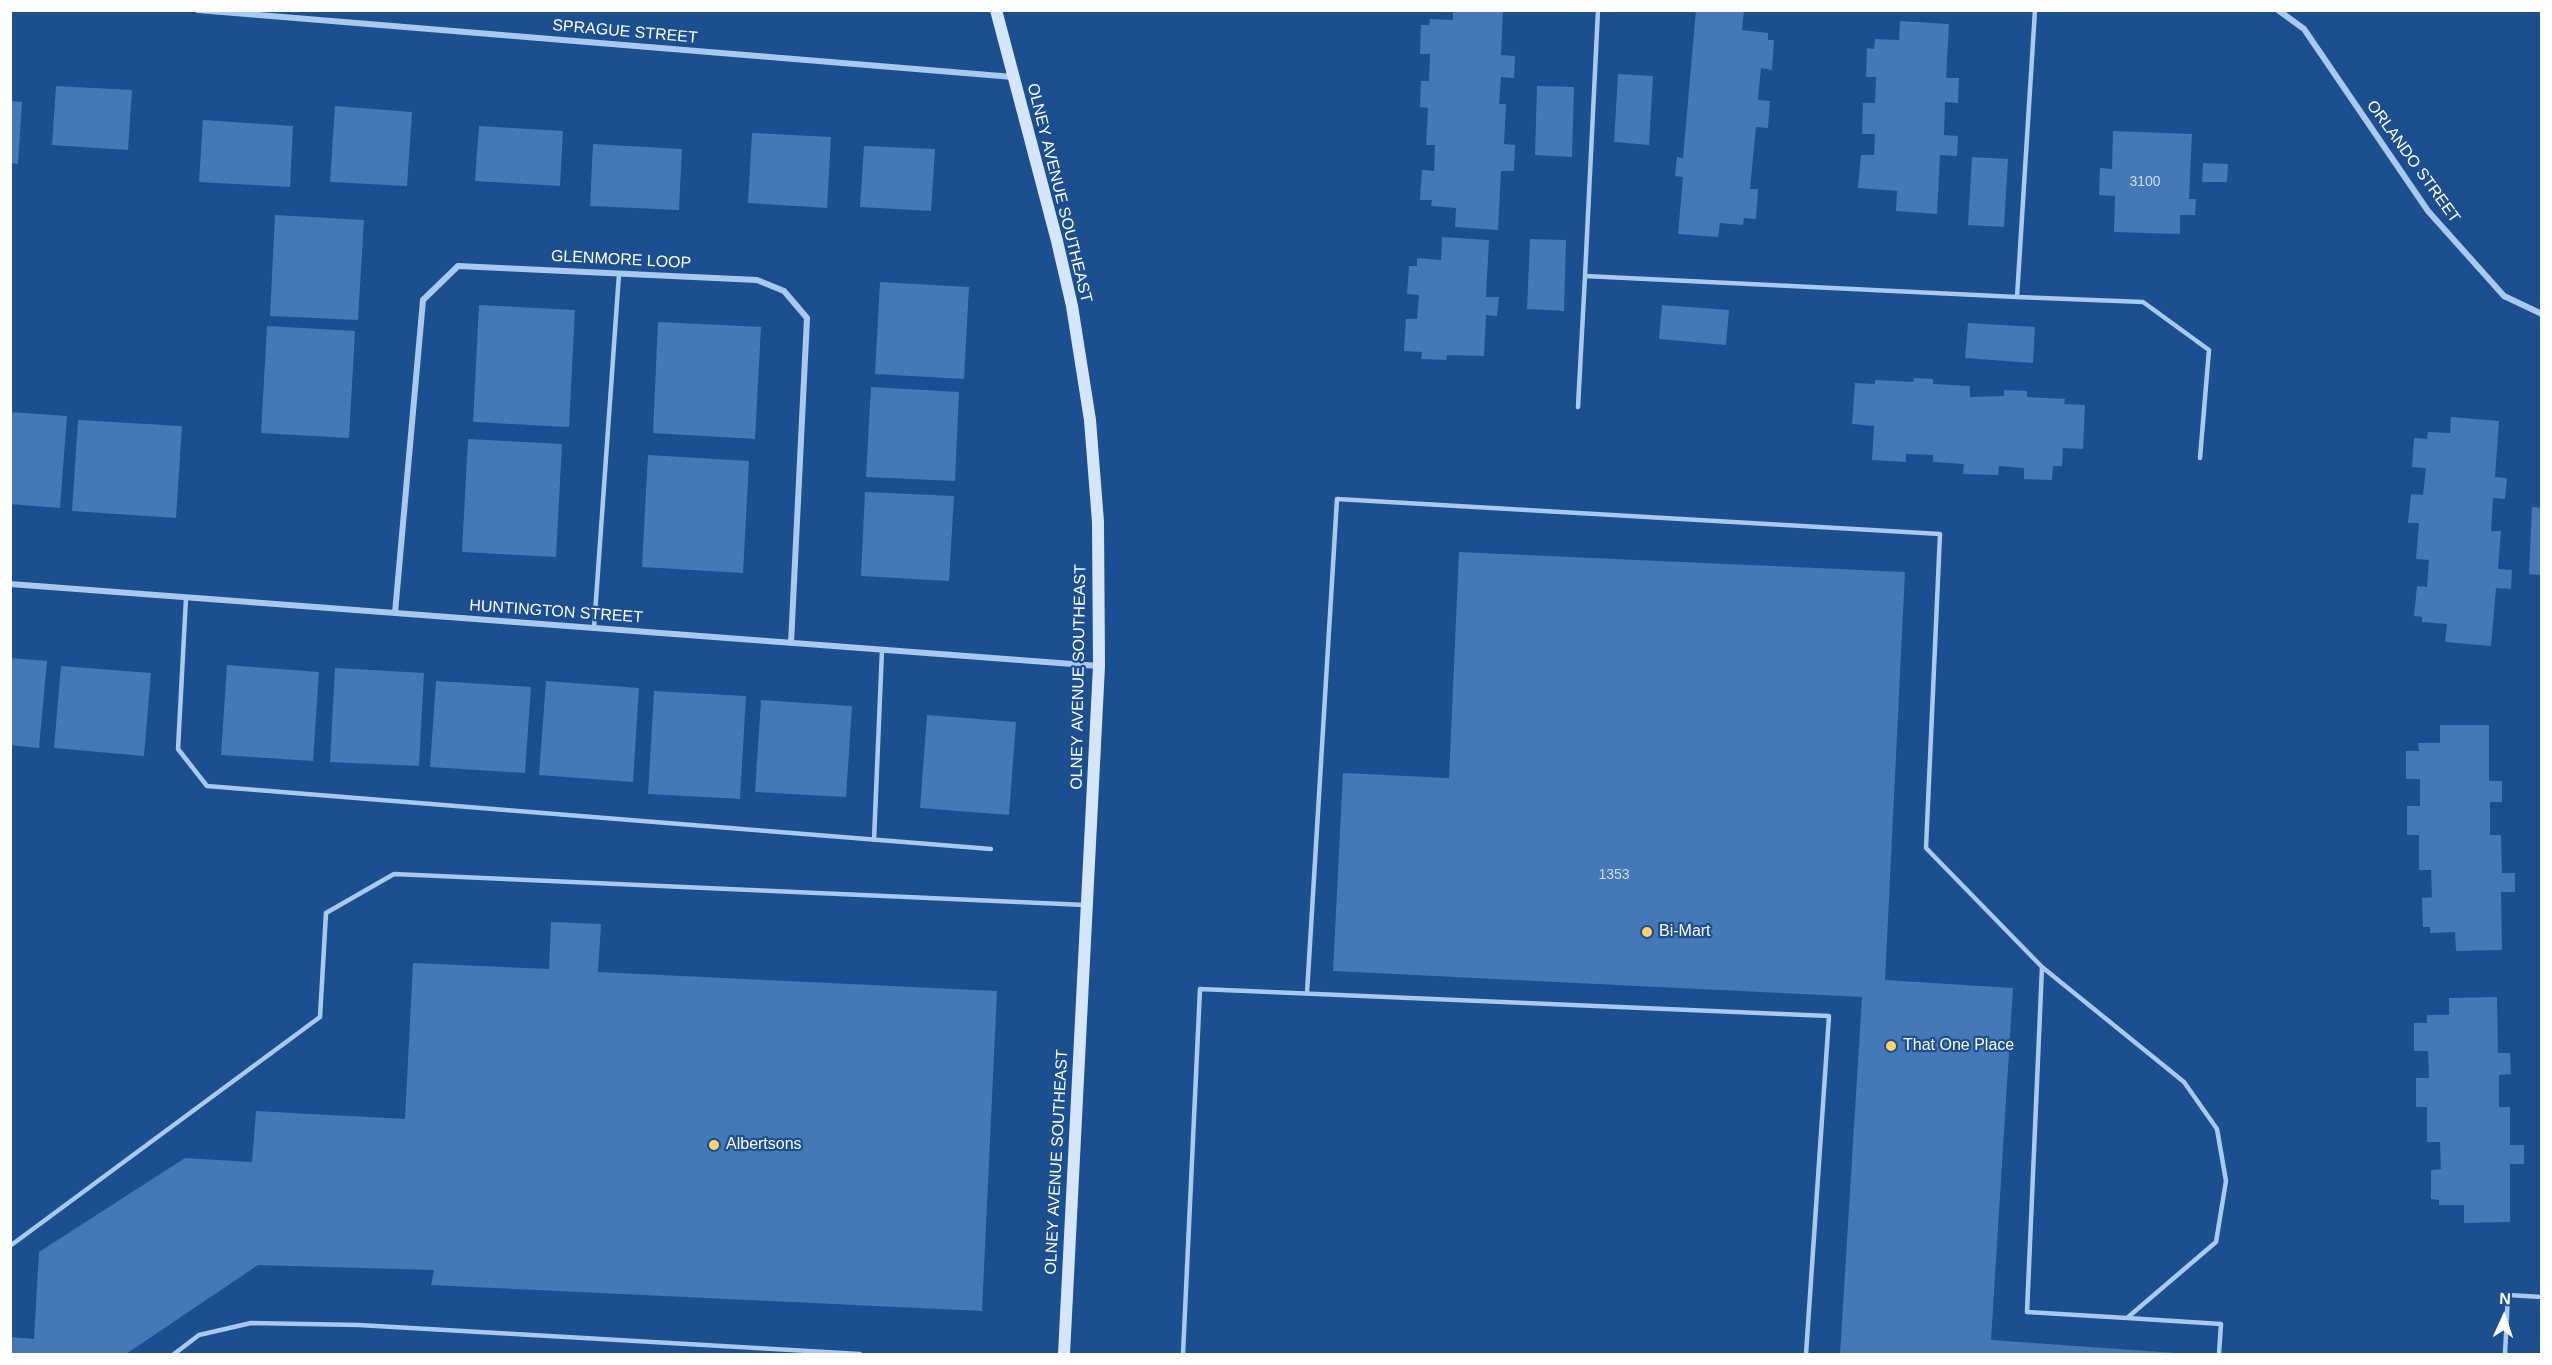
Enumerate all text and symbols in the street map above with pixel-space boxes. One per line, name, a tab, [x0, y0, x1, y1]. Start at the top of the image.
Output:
street label: SPRAGUE STREET	[552, 16, 698, 48]
street label: OLNEY AVENUE SOUTHEAST	[1022, 81, 1096, 305]
street label: ORLANDO STREET	[2362, 97, 2464, 227]
house number: 3100	[2129, 174, 2161, 190]
street label: GLENMORE LOOP	[550, 247, 692, 273]
street label: OLNEY AVENUE SOUTHEAST	[1067, 564, 1091, 790]
street label: HUNTINGTON STREET	[469, 596, 643, 628]
house number: 1353	[1598, 867, 1630, 883]
place label: Bi-Mart	[1659, 922, 1711, 942]
marker: Bi-Mart	[1640, 925, 1654, 939]
place label: That One Place	[1903, 1036, 2014, 1056]
marker: That One Place	[1884, 1039, 1898, 1053]
street label: OLNEY AVENUE SOUTHEAST	[1042, 1049, 1072, 1275]
place label: Albertsons	[726, 1135, 802, 1155]
marker: Albertsons	[707, 1138, 721, 1152]
north arrow	[2474, 1287, 2534, 1347]
text: N	[2499, 1290, 2511, 1307]

